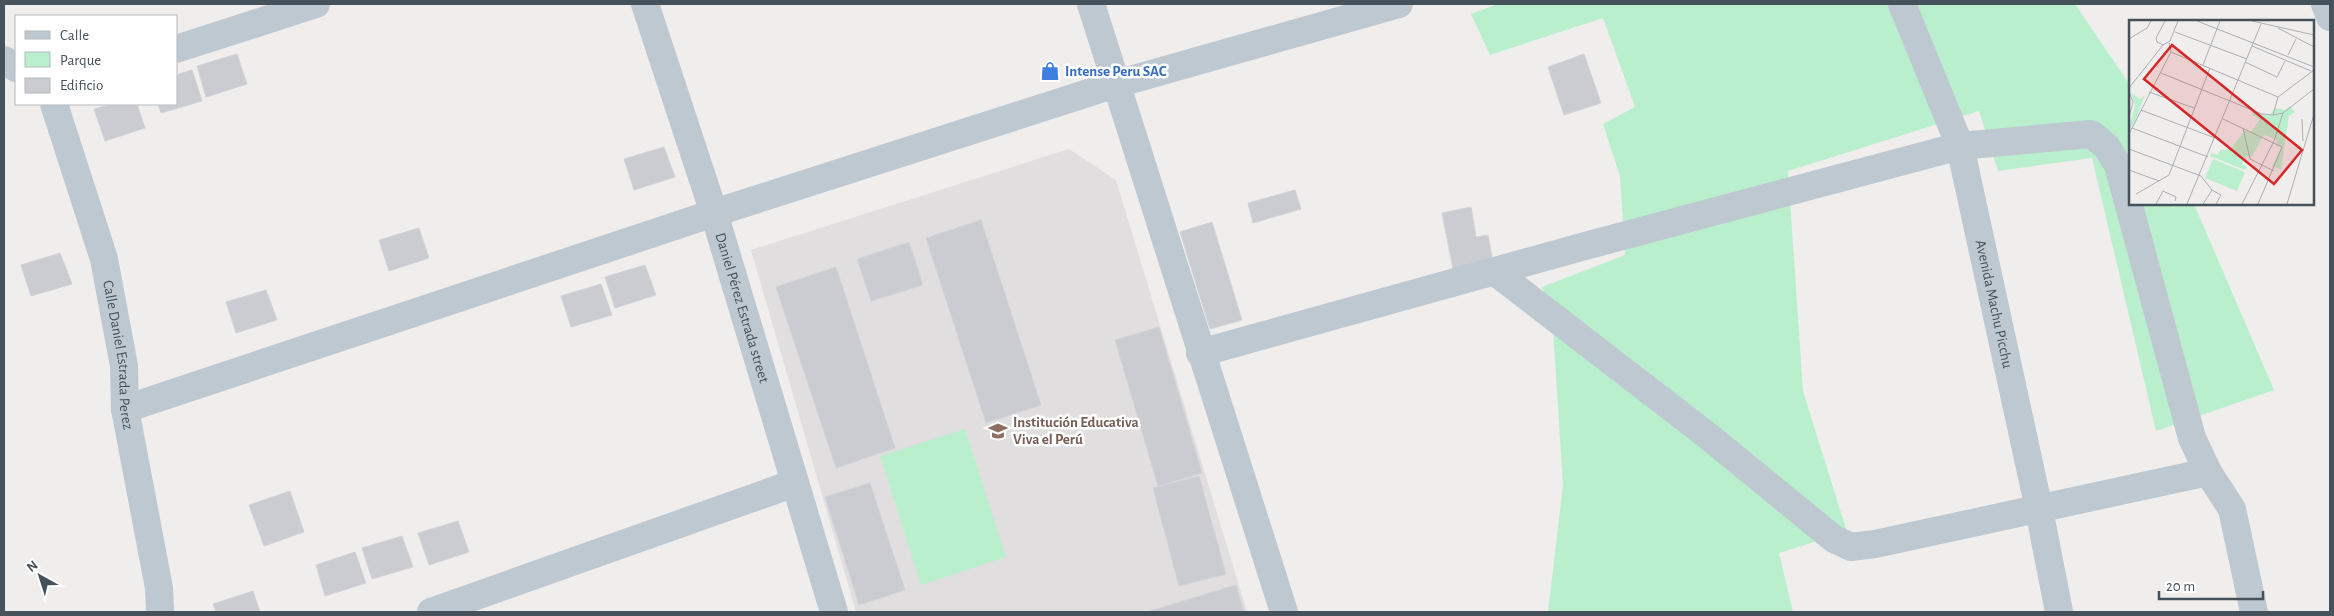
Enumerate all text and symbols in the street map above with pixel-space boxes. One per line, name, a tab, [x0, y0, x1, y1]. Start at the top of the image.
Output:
legend	[15, 15, 178, 105]
inset map	[2129, 20, 2314, 205]
text: Calle	[60, 28, 89, 43]
text: Parque	[60, 53, 101, 68]
shop icon: Intense Peru SAC	[1039, 60, 1061, 82]
place label: Intense Peru SAC	[1065, 64, 1167, 79]
text: Edificio	[60, 78, 103, 93]
street label: Daniel Pérez Estrada street	[713, 231, 772, 385]
street label: Avenida Machu Picchu	[1973, 238, 2016, 370]
street label: Calle Daniel Estrada Perez	[101, 279, 136, 431]
place label: Institución Educativa Viva el Perú	[1013, 415, 1139, 447]
school or university icon: Institución Educativa Viva el Perú	[987, 420, 1009, 442]
north arrow	[15, 551, 65, 601]
text: N	[24, 558, 41, 575]
scale bar	[2159, 568, 2263, 600]
text: 20 m	[2166, 579, 2195, 594]

